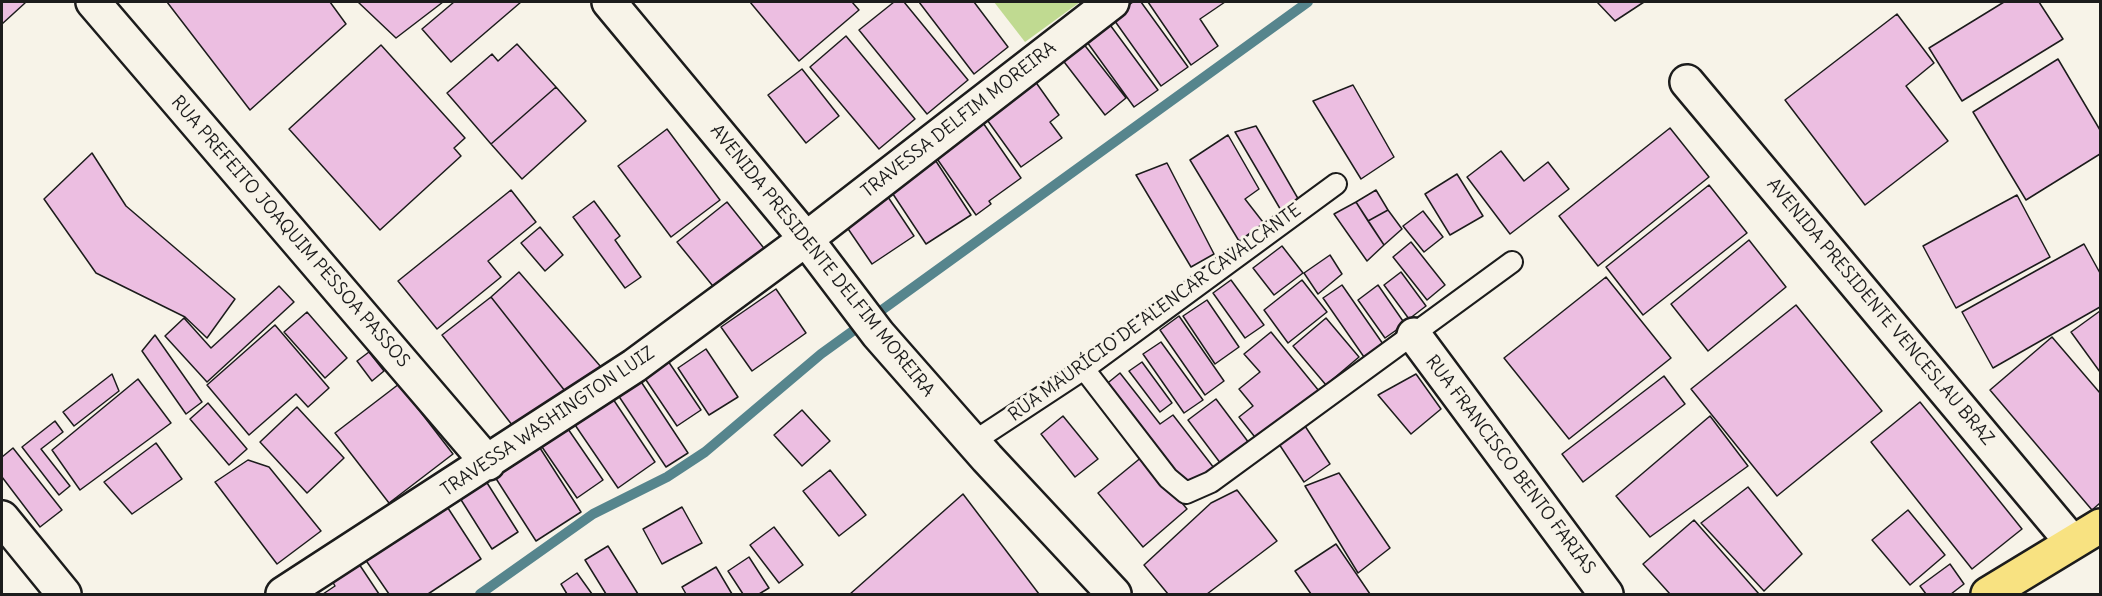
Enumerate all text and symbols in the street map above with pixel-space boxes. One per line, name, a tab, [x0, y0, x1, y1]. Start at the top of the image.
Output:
street label: TRAVESSA DELFIM MOREIRA	[857, 37, 1061, 203]
street label: RUA PREFEITO JOAQUIM PESSOA PASSOS	[166, 92, 414, 372]
street label: AVENIDA PRESIDENTE DELFIM MOREIRA	[705, 121, 939, 401]
street label: AVENIDA PRESIDENTE VENCESLAU BRAZ	[1762, 174, 1998, 450]
street label: RUA MAURÍCIO DE ALENCAR CAVALCANTE	[1005, 200, 1305, 426]
street label: TRAVESSA WASHINGTON LUIZ	[437, 342, 659, 502]
street label: RUA FRANCISCO BENTO FARIAS	[1421, 351, 1599, 579]

